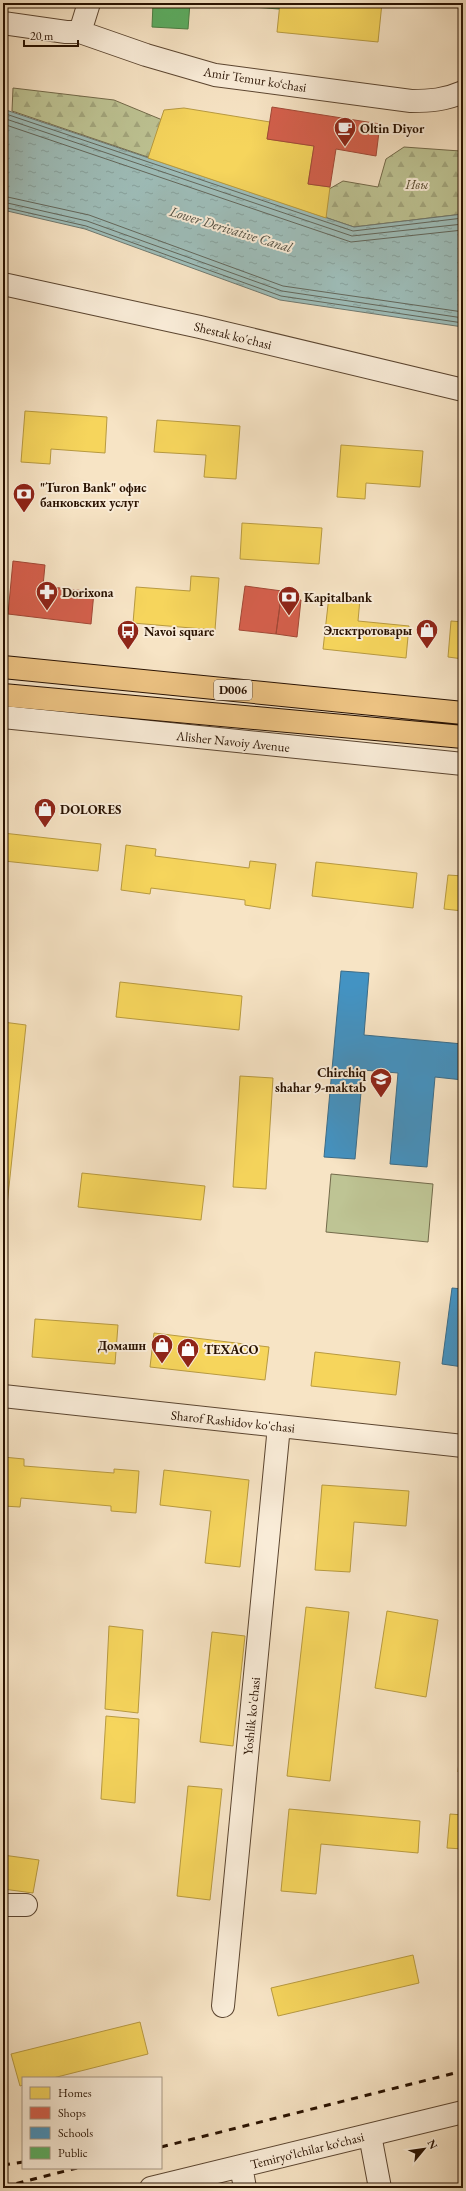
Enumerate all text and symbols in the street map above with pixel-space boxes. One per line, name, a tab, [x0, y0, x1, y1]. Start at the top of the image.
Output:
scale bar	[24, 22, 78, 48]
text: 20 m	[30, 28, 54, 44]
street label: Amir Temur ko‘chasi	[201, 63, 308, 96]
cafe icon: Oltin Diyor	[332, 115, 358, 148]
place label: Oltin Diyor	[360, 120, 425, 137]
park label: Ивы	[405, 176, 429, 193]
water label: Lower Derivative Canal	[167, 201, 295, 257]
street label: Shestak ko'chasi	[192, 318, 274, 353]
place label: "Turon Bank" офис банковских услуг	[40, 479, 147, 511]
bank icon: "Turon Bank" офис банковских услуг	[11, 481, 37, 514]
pharmacy icon: Dorixona	[34, 579, 60, 612]
place label: Dorixona	[62, 584, 114, 601]
bank icon: Kapitalbank	[276, 584, 302, 617]
place label: Kapitalbank	[304, 589, 373, 606]
shop icon: Электротовары	[414, 617, 440, 650]
bus stop icon: Navoi square	[115, 618, 141, 651]
place label: Электротовары	[323, 622, 413, 639]
place label: Navoi square	[144, 623, 215, 640]
road number: D006	[214, 680, 252, 700]
street label: Alisher Navoiy Avenue	[174, 727, 291, 756]
shop icon: DOLORES	[32, 796, 58, 829]
place label: DOLORES	[60, 801, 121, 818]
place label: Chirchiq shahar 9-maktab	[275, 1064, 366, 1096]
school or university icon: Chirchiq shahar 9-maktab	[368, 1066, 394, 1099]
shop icon: Домашн	[149, 1332, 175, 1365]
shop icon: TEXACO	[175, 1336, 201, 1369]
place label: Домашн	[98, 1337, 146, 1354]
place label: TEXACO	[204, 1341, 259, 1358]
street label: Sharof Rashidov ko'chasi	[170, 1407, 296, 1436]
street label: Yoshlik ko'chasi	[239, 1676, 264, 1756]
legend	[22, 2077, 162, 2169]
text: Homes	[58, 2085, 92, 2101]
text: Shops	[58, 2105, 86, 2121]
text: Schools	[58, 2125, 93, 2141]
street label: Temiryo‘lchilar ko‘chasi	[248, 2128, 366, 2173]
north arrow	[404, 2129, 444, 2169]
text: N	[424, 2137, 441, 2152]
text: Public	[58, 2145, 88, 2161]

